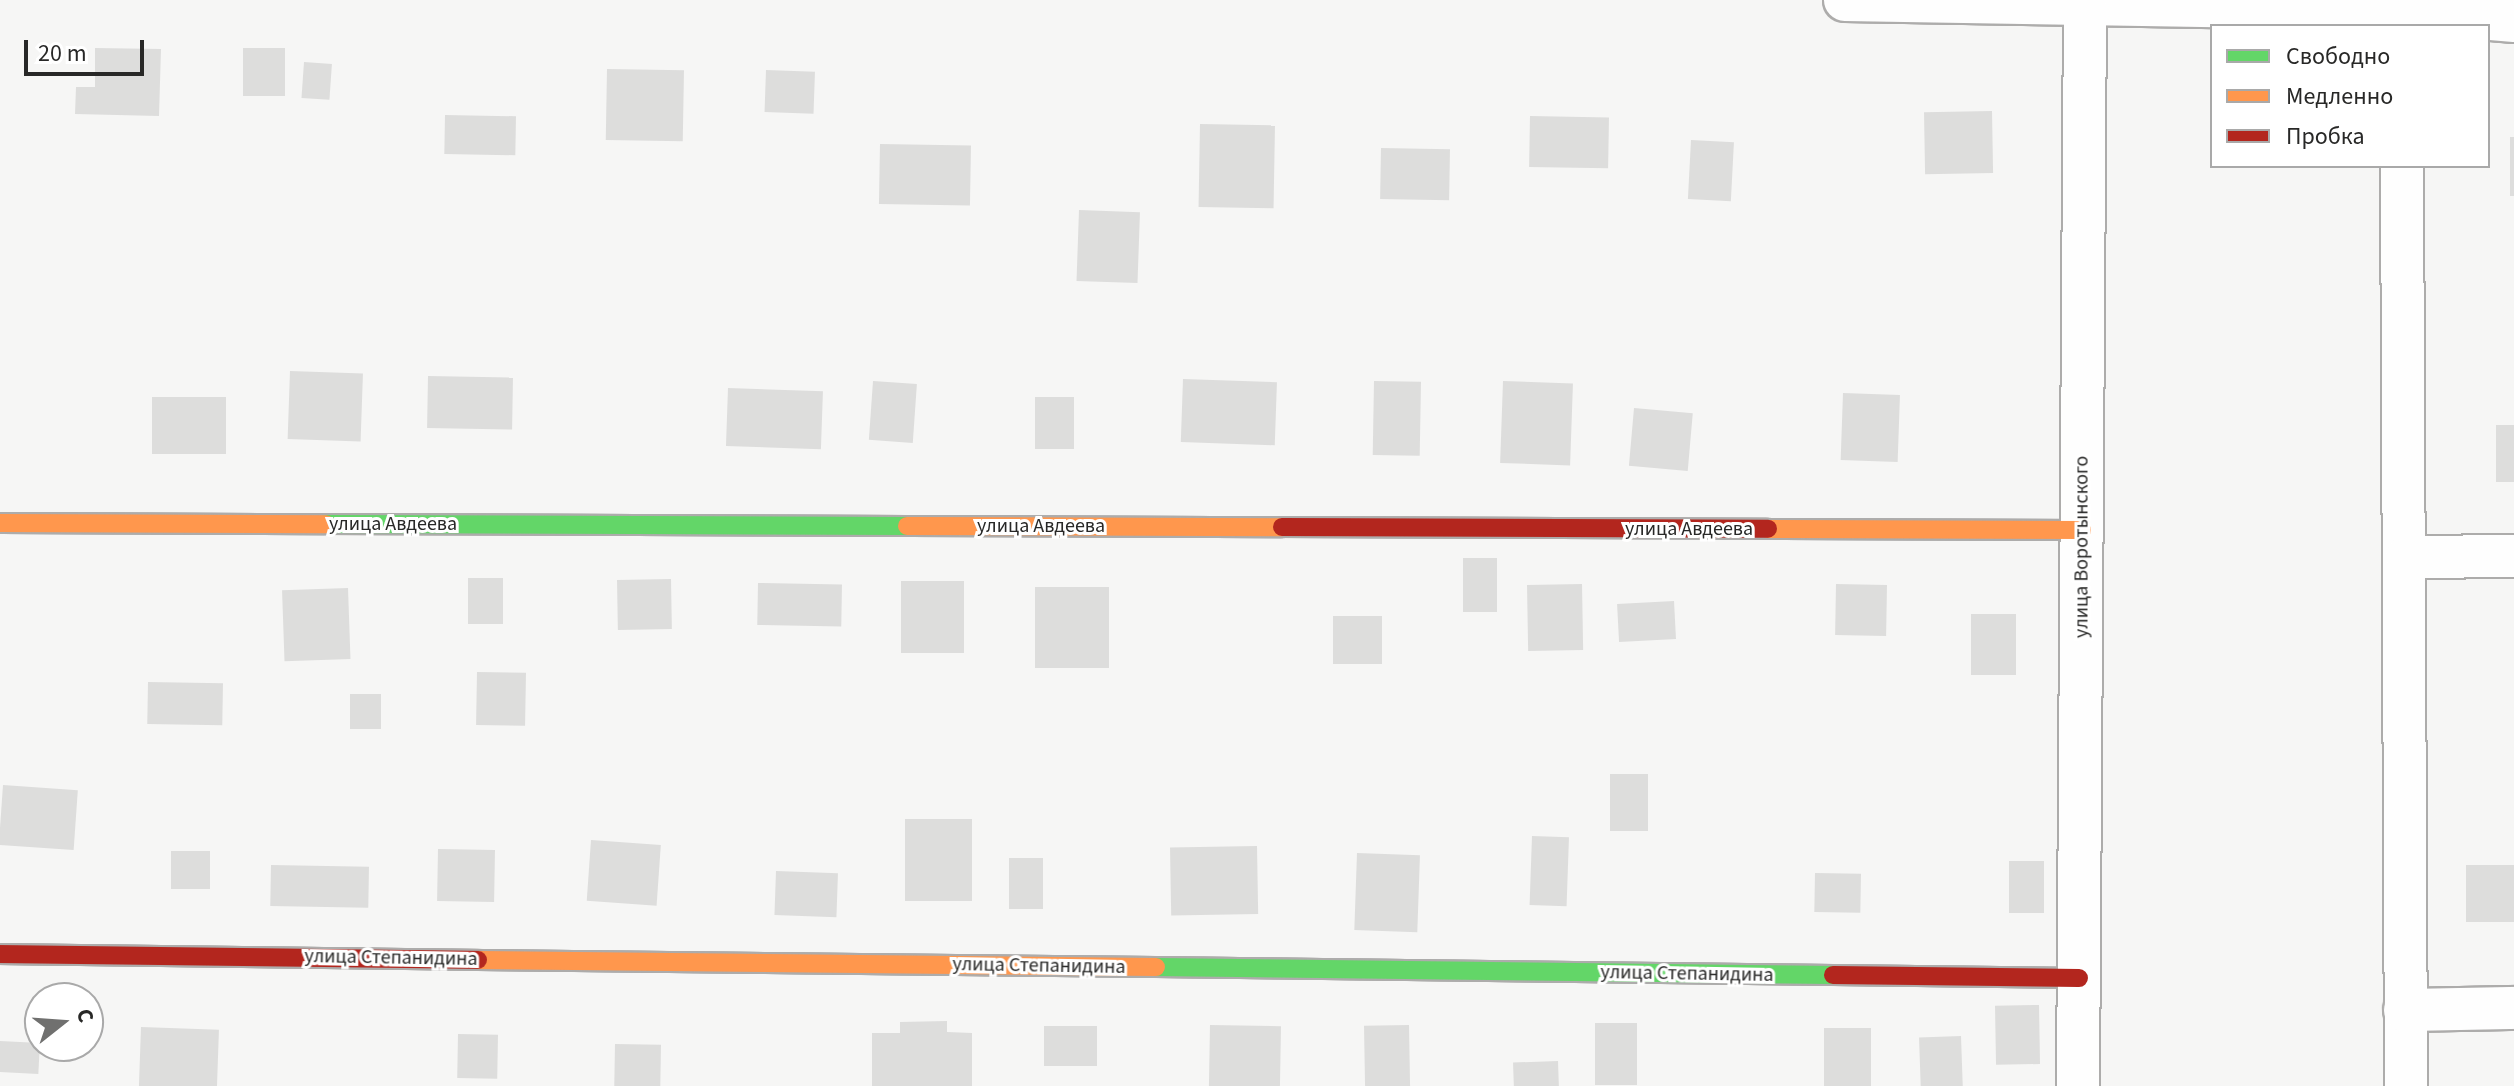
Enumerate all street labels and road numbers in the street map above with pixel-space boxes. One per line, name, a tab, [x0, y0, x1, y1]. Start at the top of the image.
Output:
street label: улица Воротынского	[2070, 456, 2094, 638]
street label: улица Авдеева	[329, 512, 457, 536]
street label: улица Авдеева	[977, 514, 1105, 538]
street label: улица Авдеева	[1625, 517, 1753, 541]
street label: улица Степанидина	[304, 944, 478, 972]
street label: улица Степанидина	[952, 952, 1126, 980]
street label: улица Степанидина	[1600, 960, 1774, 988]

